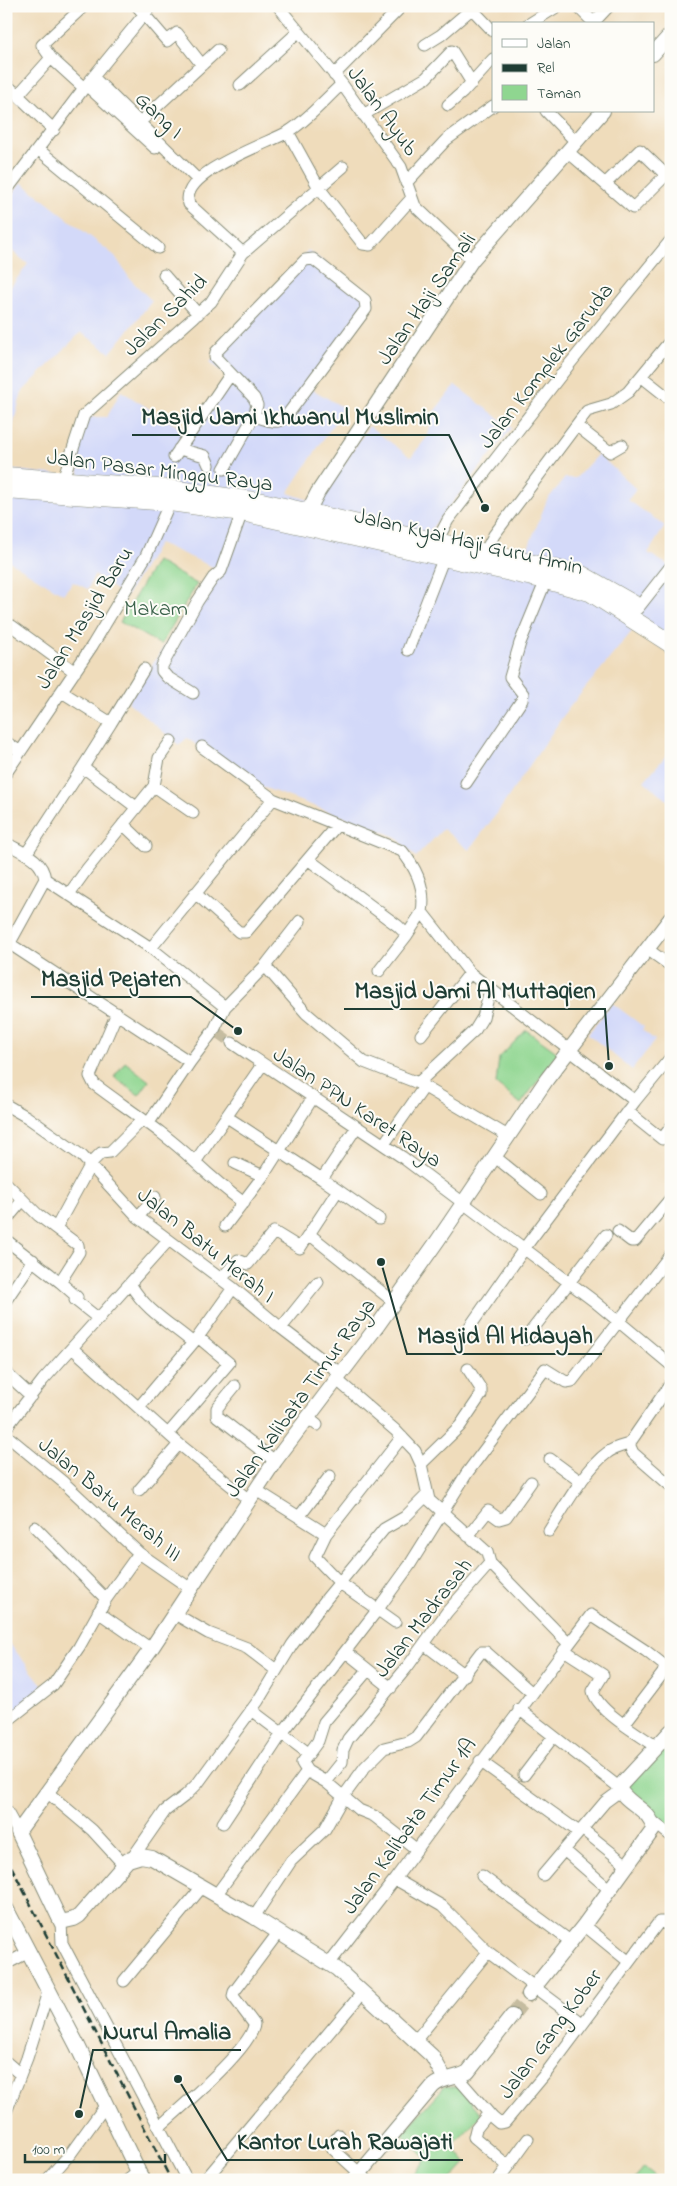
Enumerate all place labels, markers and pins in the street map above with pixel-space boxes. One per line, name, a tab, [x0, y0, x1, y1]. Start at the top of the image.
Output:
callout: Masjid Jami Ikhwanul Muslimin	[132, 396, 449, 435]
callout: Masjid Pejaten	[31, 958, 191, 997]
callout: Masjid Jami Al Muttaqien	[344, 970, 605, 1009]
callout: Masjid Al Hidayah	[407, 1315, 602, 1354]
callout: Nurul Amalia	[93, 2011, 241, 2050]
callout: Kantor Lurah Rawajati	[227, 2121, 463, 2160]

